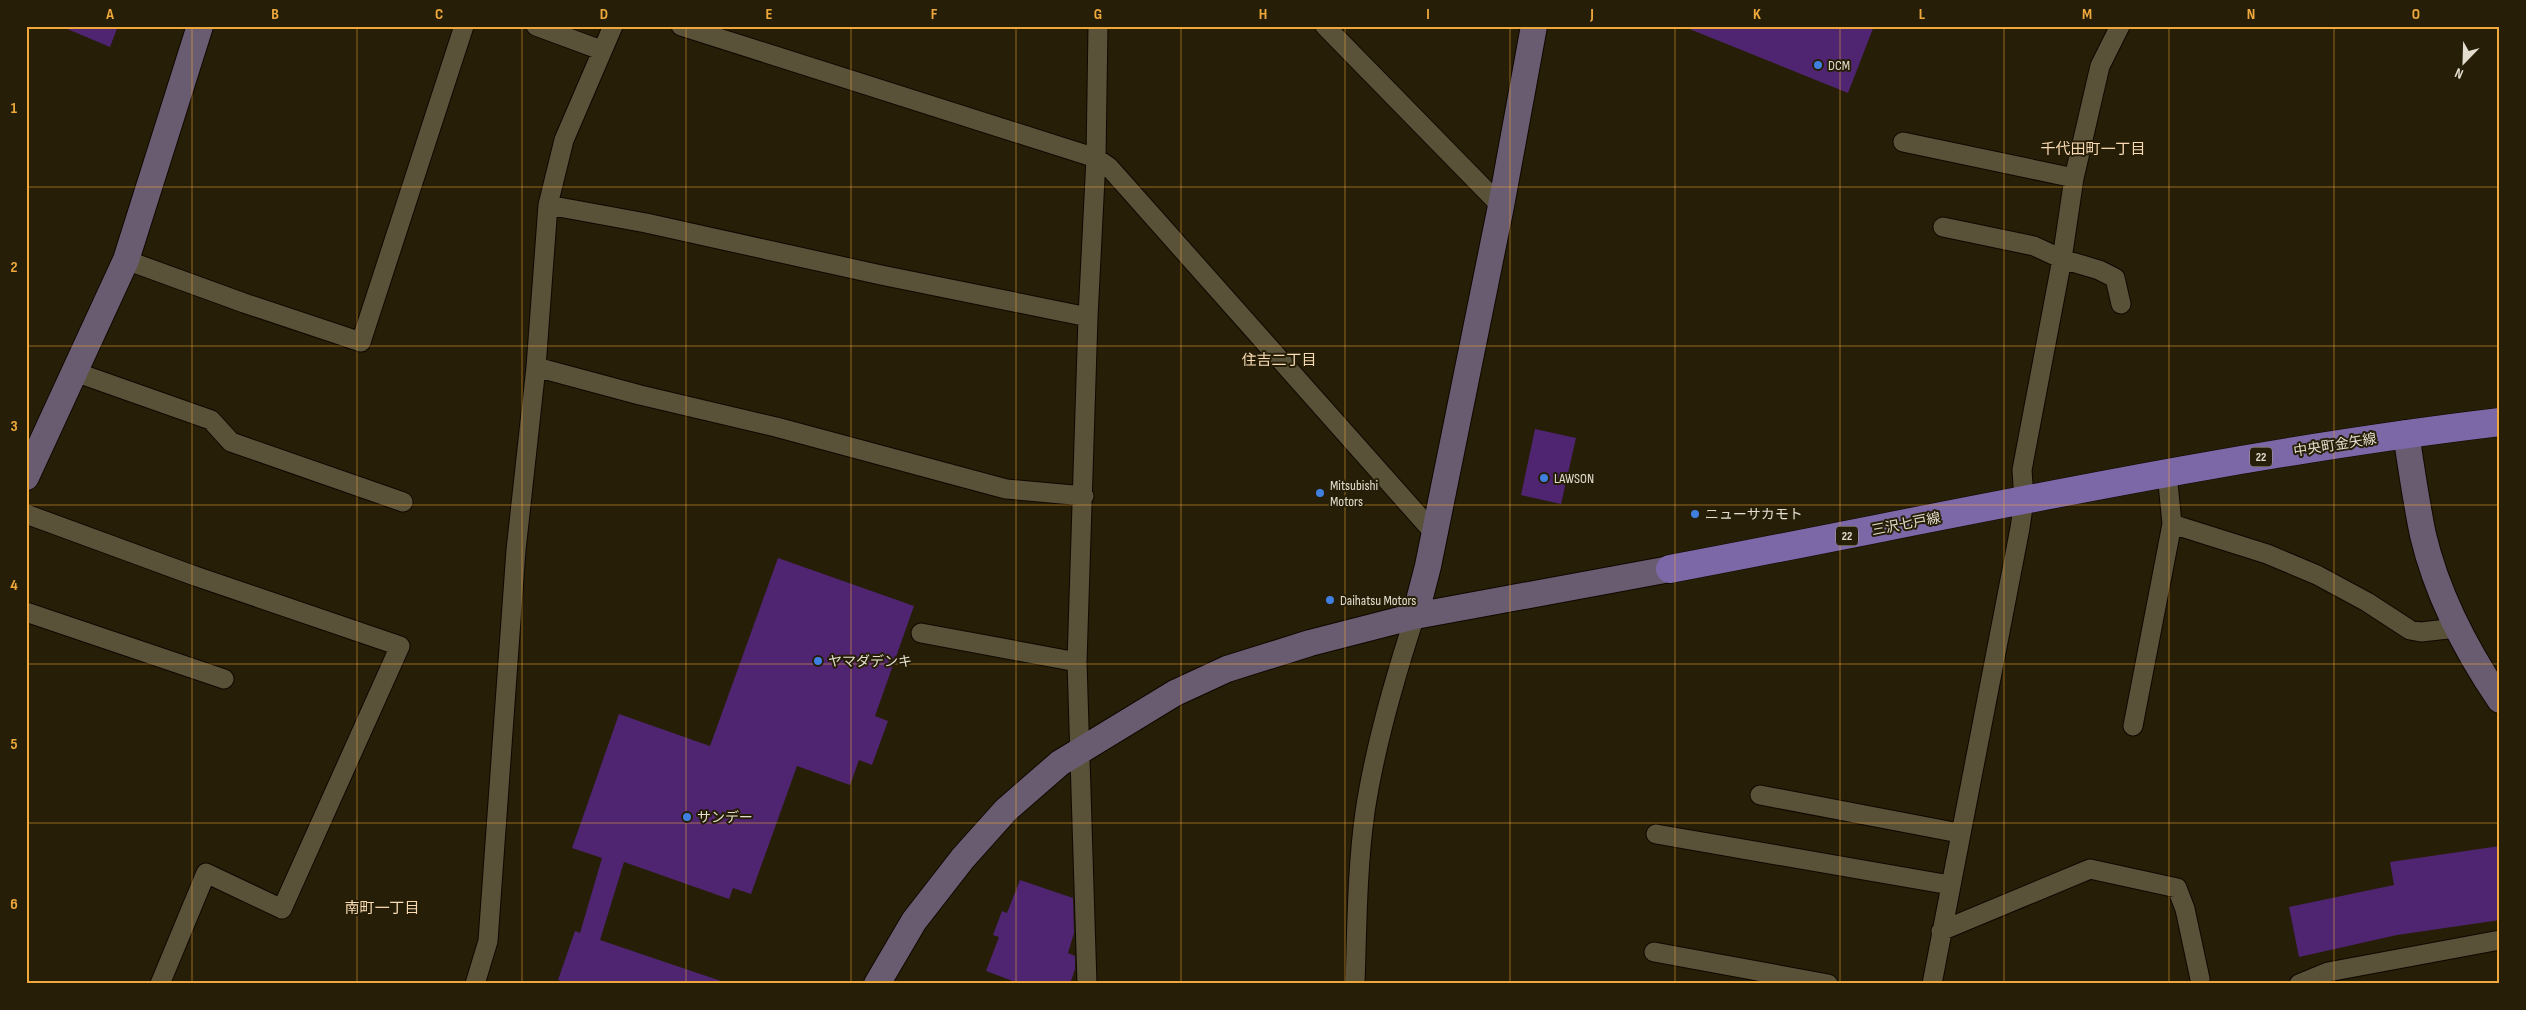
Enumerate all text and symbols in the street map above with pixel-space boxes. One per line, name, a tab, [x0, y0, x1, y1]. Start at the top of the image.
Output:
text: A	[105, 5, 114, 24]
text: B	[271, 5, 279, 24]
text: C	[435, 5, 443, 24]
text: D	[600, 5, 608, 24]
text: E	[766, 5, 773, 24]
text: F	[931, 5, 938, 24]
text: G	[1094, 5, 1102, 24]
text: H	[1259, 5, 1267, 24]
text: I	[1426, 5, 1430, 24]
text: J	[1589, 5, 1594, 24]
text: K	[1753, 5, 1761, 24]
text: L	[1919, 5, 1926, 24]
text: M	[2082, 5, 2092, 24]
text: N	[2247, 5, 2255, 24]
text: O	[2412, 5, 2420, 24]
north arrow	[2438, 38, 2488, 88]
place label: DCM	[1828, 57, 1850, 74]
marker: DCM	[1812, 59, 1824, 71]
text: N	[2452, 64, 2466, 83]
text: 1	[11, 99, 18, 118]
district label: 千代田町一丁目	[2040, 140, 2146, 159]
text: 2	[10, 258, 18, 277]
district label: 住吉二丁目	[1241, 351, 1317, 370]
text: 3	[10, 417, 18, 436]
street label: 中央町金矢線	[2292, 430, 2378, 460]
road number: 22	[2250, 448, 2272, 467]
place label: LAWSON	[1554, 470, 1594, 487]
marker: LAWSON	[1538, 472, 1550, 484]
place label: Mitsubishi Motors	[1330, 477, 1378, 510]
marker: Mitsubishi Motors	[1314, 487, 1326, 499]
place label: ニューサカモト	[1705, 506, 1803, 523]
marker: ニューサカモト	[1689, 508, 1701, 520]
street label: 三沢七戸線	[1870, 509, 1942, 539]
road number: 22	[1836, 526, 1858, 546]
text: 4	[10, 576, 18, 595]
place label: Daihatsu Motors	[1340, 592, 1416, 609]
marker: Daihatsu Motors	[1324, 594, 1336, 606]
place label: ヤマダデンキ	[828, 653, 912, 670]
marker: ヤマダデンキ	[812, 655, 824, 667]
text: 5	[10, 735, 18, 754]
place label: サンデー	[697, 809, 753, 826]
marker: サンデー	[681, 811, 693, 823]
text: 6	[10, 895, 18, 914]
district label: 南町一丁目	[344, 899, 420, 918]

